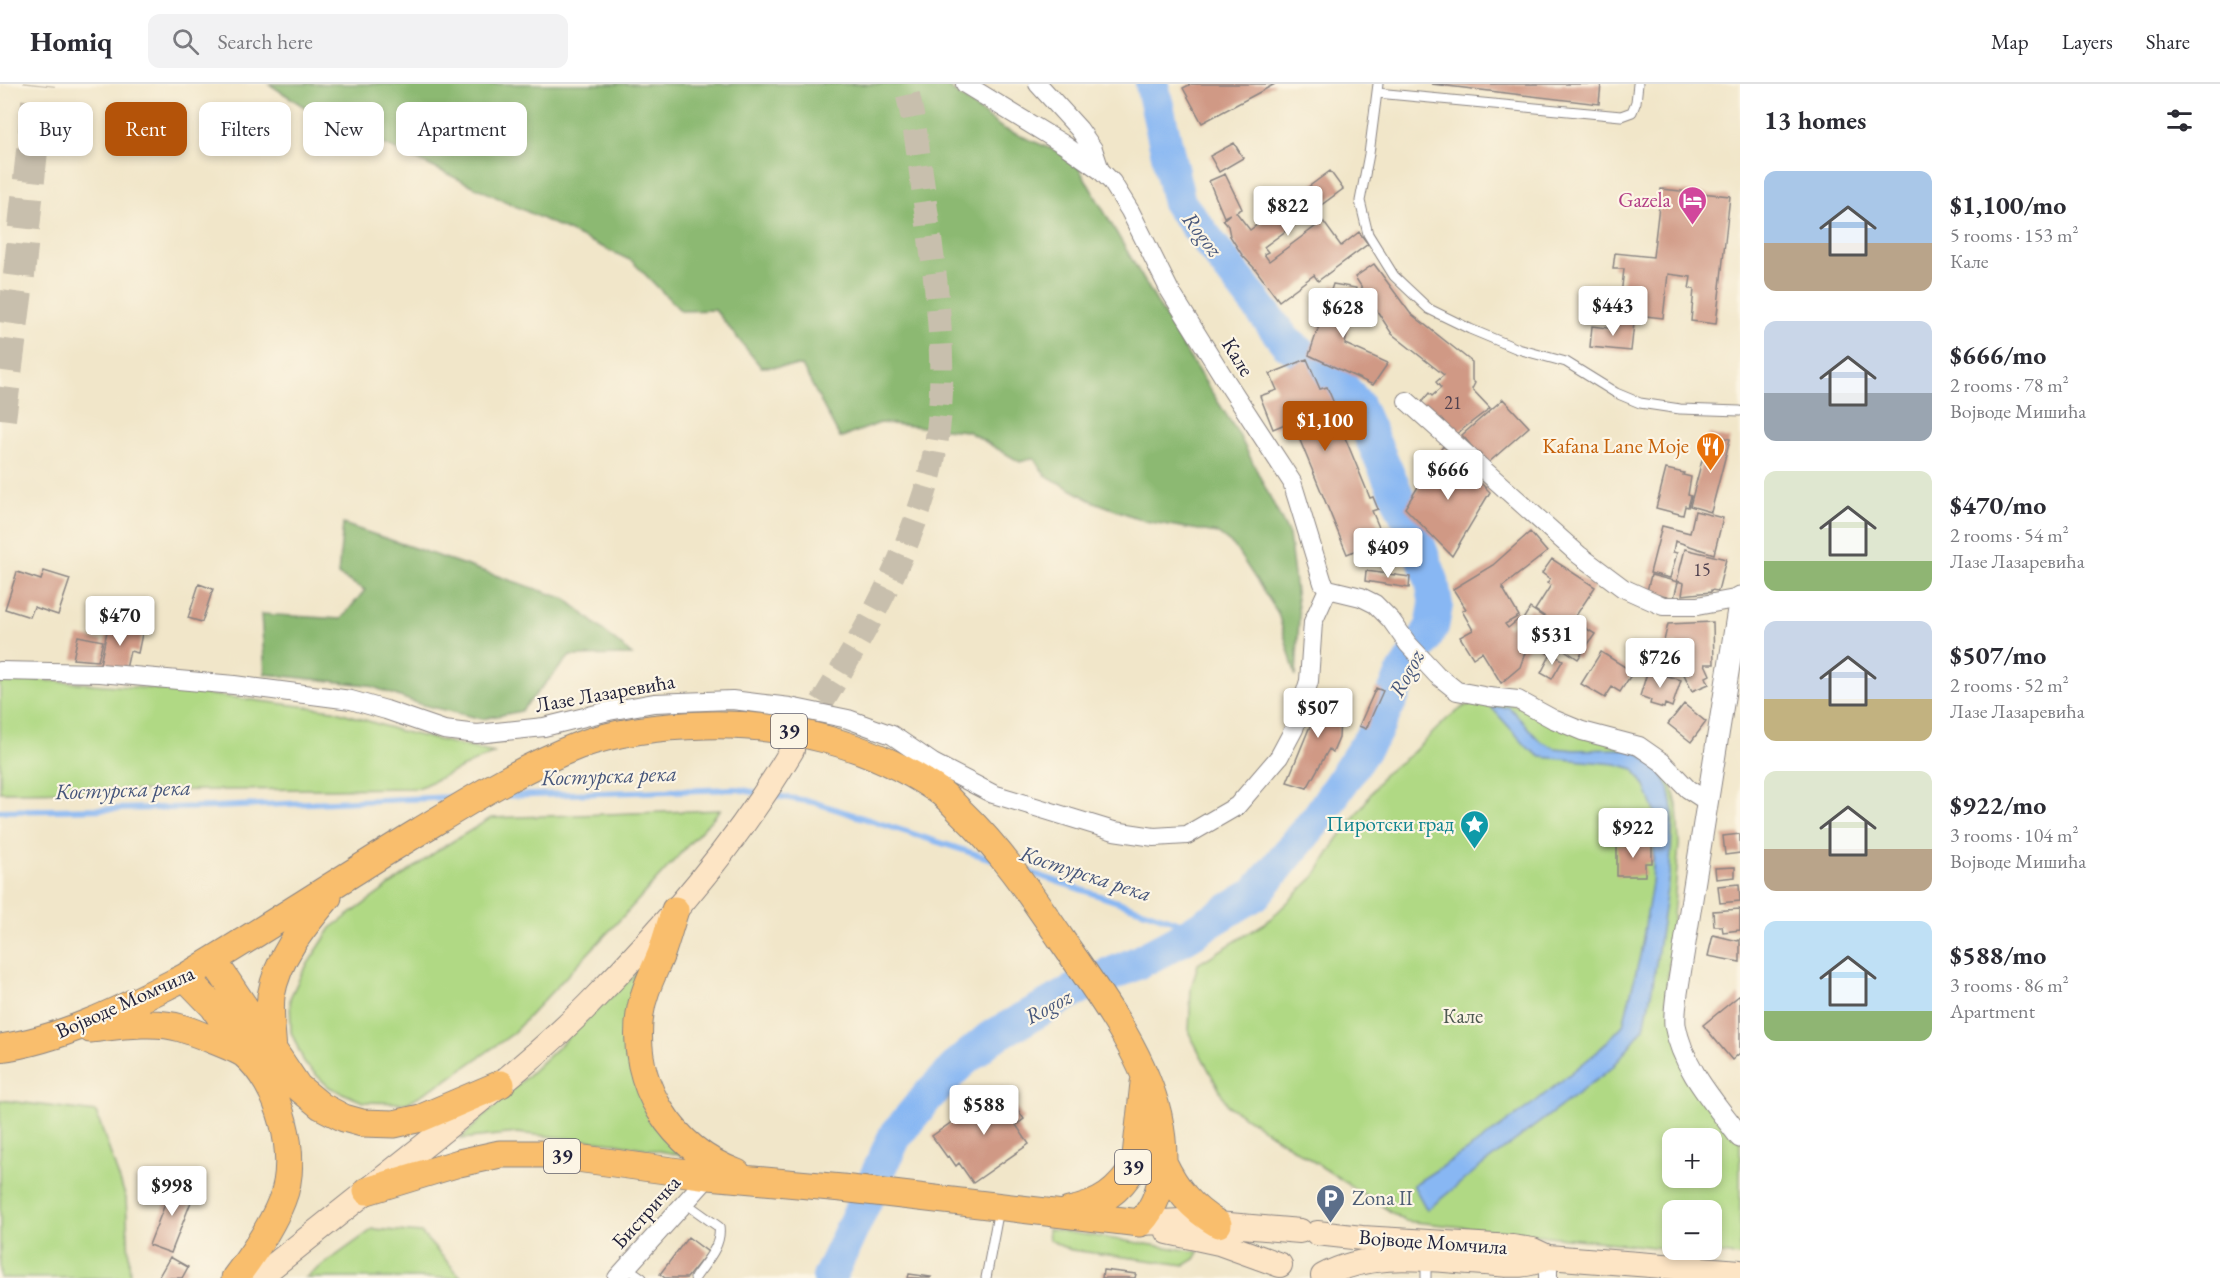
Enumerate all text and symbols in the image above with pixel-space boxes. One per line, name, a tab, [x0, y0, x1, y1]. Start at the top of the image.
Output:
search box	[148, 14, 568, 68]
text: Homiq	[30, 23, 112, 59]
icon: search	[169, 25, 202, 58]
text: Search here	[217, 27, 313, 56]
text: Map	[1991, 28, 2029, 55]
text: Layers	[2062, 28, 2113, 55]
text: Share	[2146, 28, 2190, 55]
chip: Buy	[18, 102, 93, 156]
chip: Rent	[105, 102, 187, 156]
chip: Filters	[199, 102, 291, 156]
chip: New	[303, 102, 384, 156]
chip: Apartment	[396, 102, 527, 156]
text: 13 homes	[1764, 103, 1866, 137]
icon: filters	[2163, 104, 2196, 137]
hotel icon: Gazela	[1676, 184, 1708, 226]
pin: $822	[1252, 186, 1324, 237]
place label: Gazela	[1618, 186, 1672, 213]
text: $1,100/mo	[1950, 188, 2066, 222]
text: $822	[1268, 192, 1308, 218]
icon: home	[1812, 195, 1884, 267]
water label: Rogoz	[1176, 206, 1229, 263]
text: 5 rooms · 153 m²	[1950, 222, 2078, 248]
text: Кале	[1950, 248, 1989, 274]
pin: $443	[1577, 286, 1649, 337]
pin: $628	[1307, 288, 1379, 339]
text: $443	[1593, 292, 1633, 318]
text: $628	[1323, 294, 1363, 320]
street label: Кале	[1216, 332, 1261, 381]
text: $666/mo	[1950, 338, 2046, 372]
icon: home	[1812, 345, 1884, 417]
text: 2 rooms · 78 m²	[1950, 372, 2069, 398]
house number: 21	[1444, 391, 1462, 414]
text: Војводе Мишића	[1950, 398, 2086, 424]
pin: $1,100	[1276, 401, 1374, 452]
text: $1,100	[1297, 407, 1353, 433]
restaurant icon: Kafana Lane Moje	[1694, 430, 1726, 472]
place label: Kafana Lane Moje	[1542, 432, 1689, 459]
pin: $666	[1412, 450, 1484, 501]
text: $666	[1428, 456, 1468, 482]
text: $470/mo	[1950, 488, 2046, 522]
icon: home	[1812, 495, 1884, 567]
text: 2 rooms · 54 m²	[1950, 522, 2069, 548]
pin: $409	[1352, 528, 1424, 579]
text: $409	[1368, 534, 1408, 560]
text: Лазе Лазаревића	[1950, 548, 2085, 574]
house number: 15	[1693, 558, 1711, 581]
pin: $470	[84, 596, 156, 647]
text: $470	[100, 602, 140, 628]
pin: $531	[1516, 615, 1588, 666]
text: $531	[1532, 621, 1572, 647]
pin: $726	[1624, 638, 1696, 689]
text: $507/mo	[1950, 638, 2046, 672]
water label: Rogoz	[1382, 644, 1431, 702]
text: $726	[1640, 644, 1680, 670]
icon: home	[1812, 645, 1884, 717]
street label: Лазе Лазаревића	[533, 667, 677, 718]
text: 2 rooms · 52 m²	[1950, 672, 2069, 698]
pin: $507	[1282, 688, 1354, 739]
text: $507	[1298, 694, 1338, 720]
text: Лазе Лазаревића	[1950, 698, 2085, 724]
road number: 39	[771, 714, 807, 748]
water label: Костурска река	[539, 759, 678, 792]
water label: Костурска река	[53, 773, 192, 806]
text: $922/mo	[1950, 788, 2046, 822]
icon: home	[1812, 795, 1884, 867]
place icon: Пиротски град	[1459, 808, 1491, 850]
pin: $922	[1597, 808, 1669, 859]
place label: Пиротски град	[1326, 810, 1454, 837]
text: $922	[1613, 814, 1653, 840]
text: 3 rooms · 104 m²	[1950, 822, 2078, 848]
water label: Костурска река	[1016, 838, 1155, 908]
text: Војводе Мишића	[1950, 848, 2086, 874]
text: $588/mo	[1950, 938, 2046, 972]
icon: home	[1812, 945, 1884, 1017]
street label: Војводе Момчила	[51, 959, 199, 1044]
text: 3 rooms · 86 m²	[1950, 972, 2069, 998]
water label: Rogoz	[1019, 982, 1077, 1031]
text: Apartment	[1950, 998, 2035, 1024]
park label: Кале	[1443, 1002, 1483, 1029]
pin: $588	[948, 1085, 1020, 1136]
text: $588	[964, 1091, 1004, 1117]
map controls	[1662, 1128, 1722, 1260]
button: +	[1662, 1128, 1722, 1188]
road number: 39	[544, 1139, 580, 1173]
road number: 39	[1115, 1150, 1151, 1184]
pin: $998	[136, 1166, 208, 1217]
street label: Бистричка	[605, 1169, 686, 1254]
text: $998	[152, 1172, 192, 1198]
parking icon: Zona II	[1315, 1182, 1347, 1224]
place label: Zona II	[1352, 1184, 1413, 1211]
button: −	[1662, 1200, 1722, 1260]
street label: Војводе Момчила	[1358, 1223, 1509, 1260]

